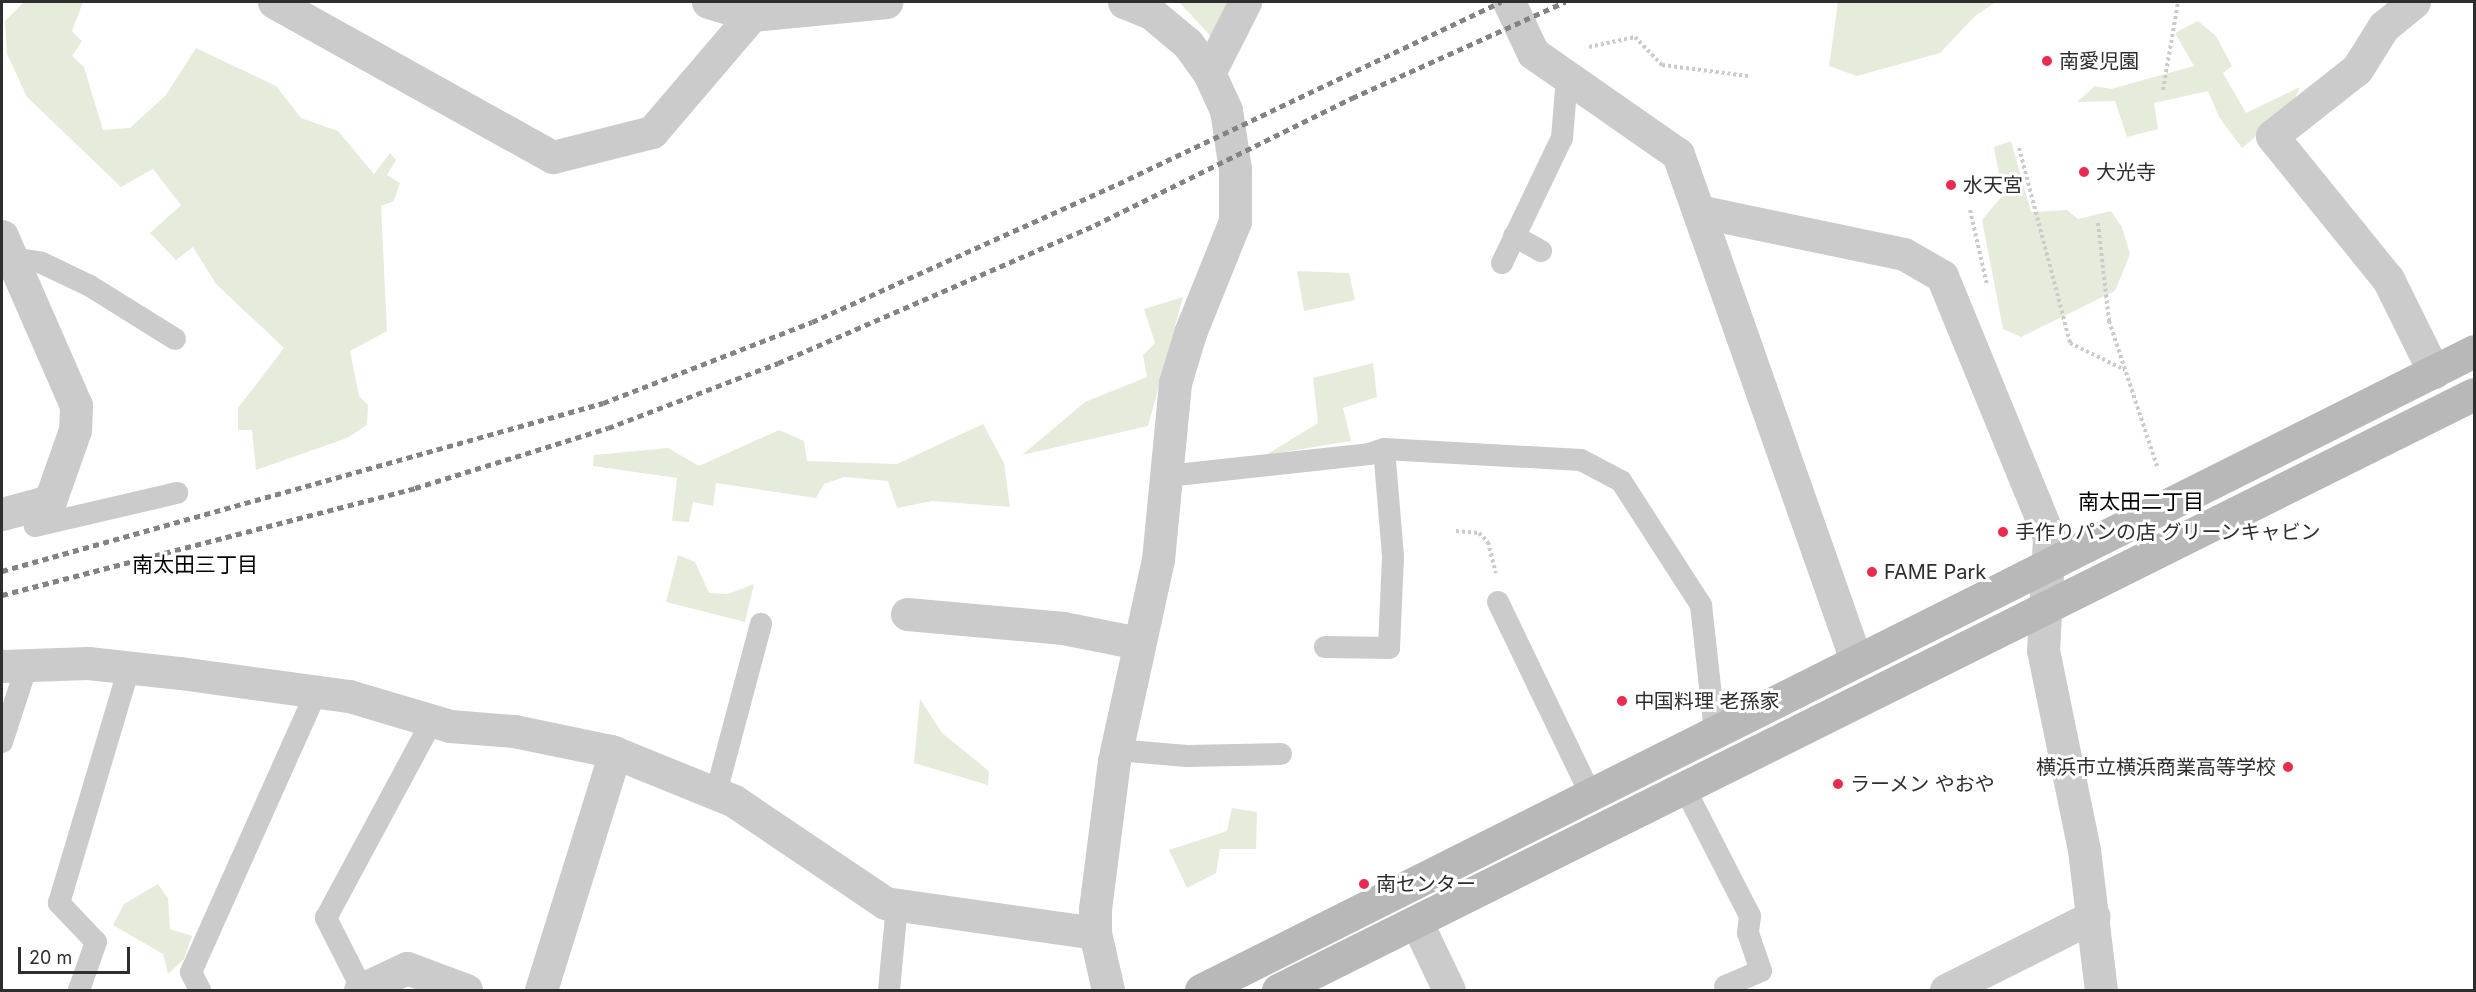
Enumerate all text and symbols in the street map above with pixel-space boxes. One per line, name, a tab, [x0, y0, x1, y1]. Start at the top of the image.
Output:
place label: 南愛児園	[2059, 49, 2139, 73]
marker: 南愛児園	[2040, 54, 2054, 68]
place label: 大光寺	[2096, 160, 2156, 184]
marker: 大光寺	[2077, 165, 2091, 179]
place label: 水天宮	[1963, 173, 2023, 197]
marker: 水天宮	[1944, 178, 1958, 192]
district label: 南太田二丁目	[2078, 489, 2204, 515]
place label: 手作りパンの店 グリーンキャビン	[2015, 520, 2321, 544]
marker: 手作りパンの店 グリーンキャビン	[1996, 525, 2010, 539]
district label: 南太田三丁目	[132, 552, 258, 578]
place label: FAME Park	[1884, 560, 1986, 584]
marker: FAME Park	[1865, 565, 1879, 579]
place label: 中国料理 老孫家	[1634, 689, 1780, 713]
marker: 中国料理 老孫家	[1615, 694, 1629, 708]
place label: 横浜市立横浜商業高等学校	[2036, 755, 2276, 779]
marker: 横浜市立横浜商業高等学校	[2281, 760, 2295, 774]
place label: ラーメン やおや	[1850, 772, 1996, 796]
marker: ラーメン やおや	[1831, 777, 1845, 791]
place label: 南センター	[1376, 872, 1476, 896]
marker: 南センター	[1357, 877, 1371, 891]
scale bar	[21, 935, 134, 973]
text: 20 m	[29, 947, 72, 968]

